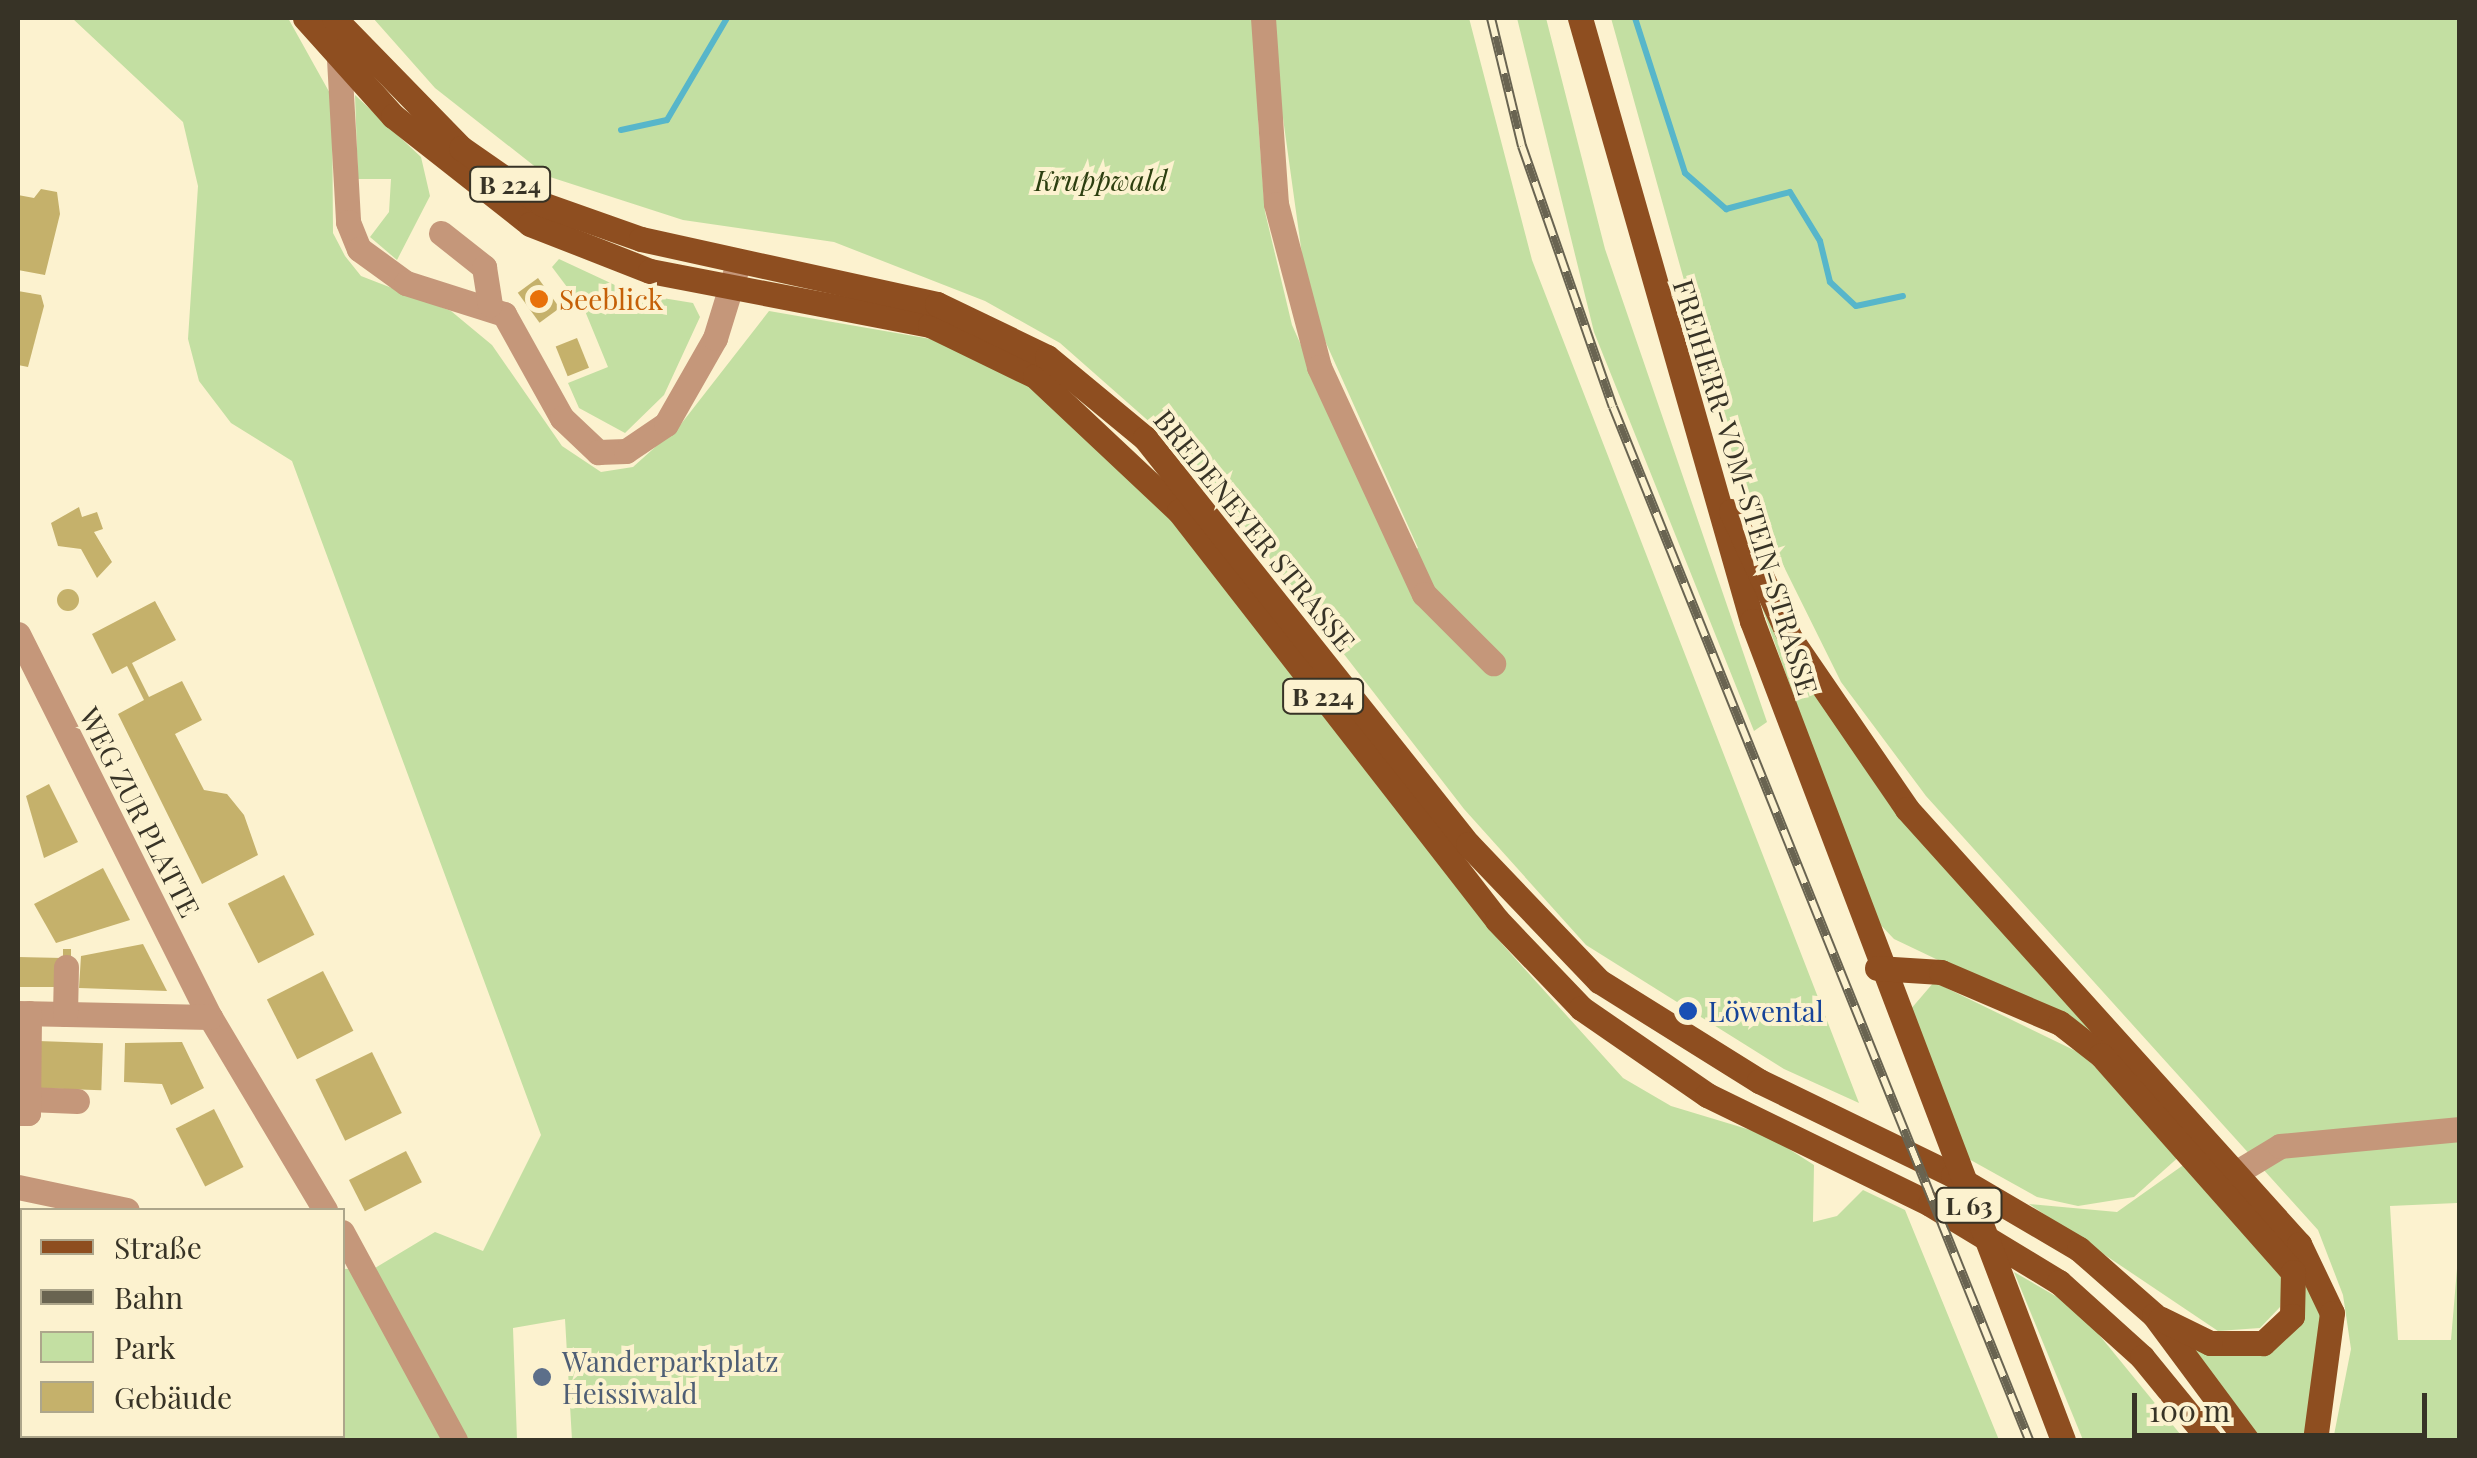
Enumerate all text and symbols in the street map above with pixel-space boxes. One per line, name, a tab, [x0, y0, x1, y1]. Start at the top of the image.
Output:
park label: Kruppwald	[1034, 163, 1168, 197]
road number: B 224	[468, 164, 552, 204]
street label: FREIHERR-VOM-STEIN-STRASSE	[1667, 275, 1825, 699]
place label: Seeblick	[559, 282, 663, 316]
marker: Seeblick	[528, 288, 550, 310]
street label: BREDENEYER STRASSE	[1147, 403, 1363, 657]
road number: B 224	[1280, 676, 1366, 716]
street label: WEG ZUR PLATTE	[73, 702, 207, 922]
place label: Löwental	[1708, 994, 1824, 1028]
marker: Löwental	[1677, 1000, 1699, 1022]
road number: L 63	[1934, 1185, 2004, 1225]
legend	[20, 1208, 345, 1438]
text: Straße	[114, 1227, 202, 1267]
text: Bahn	[114, 1277, 183, 1317]
text: Park	[114, 1327, 176, 1367]
place label: Wanderparkplatz Heissiwald	[562, 1344, 778, 1410]
marker: Wanderparkplatz Heissiwald	[531, 1366, 553, 1388]
scale bar	[2137, 1373, 2432, 1435]
text: Gebäude	[114, 1377, 232, 1417]
text: 100 m	[2149, 1390, 2230, 1430]

